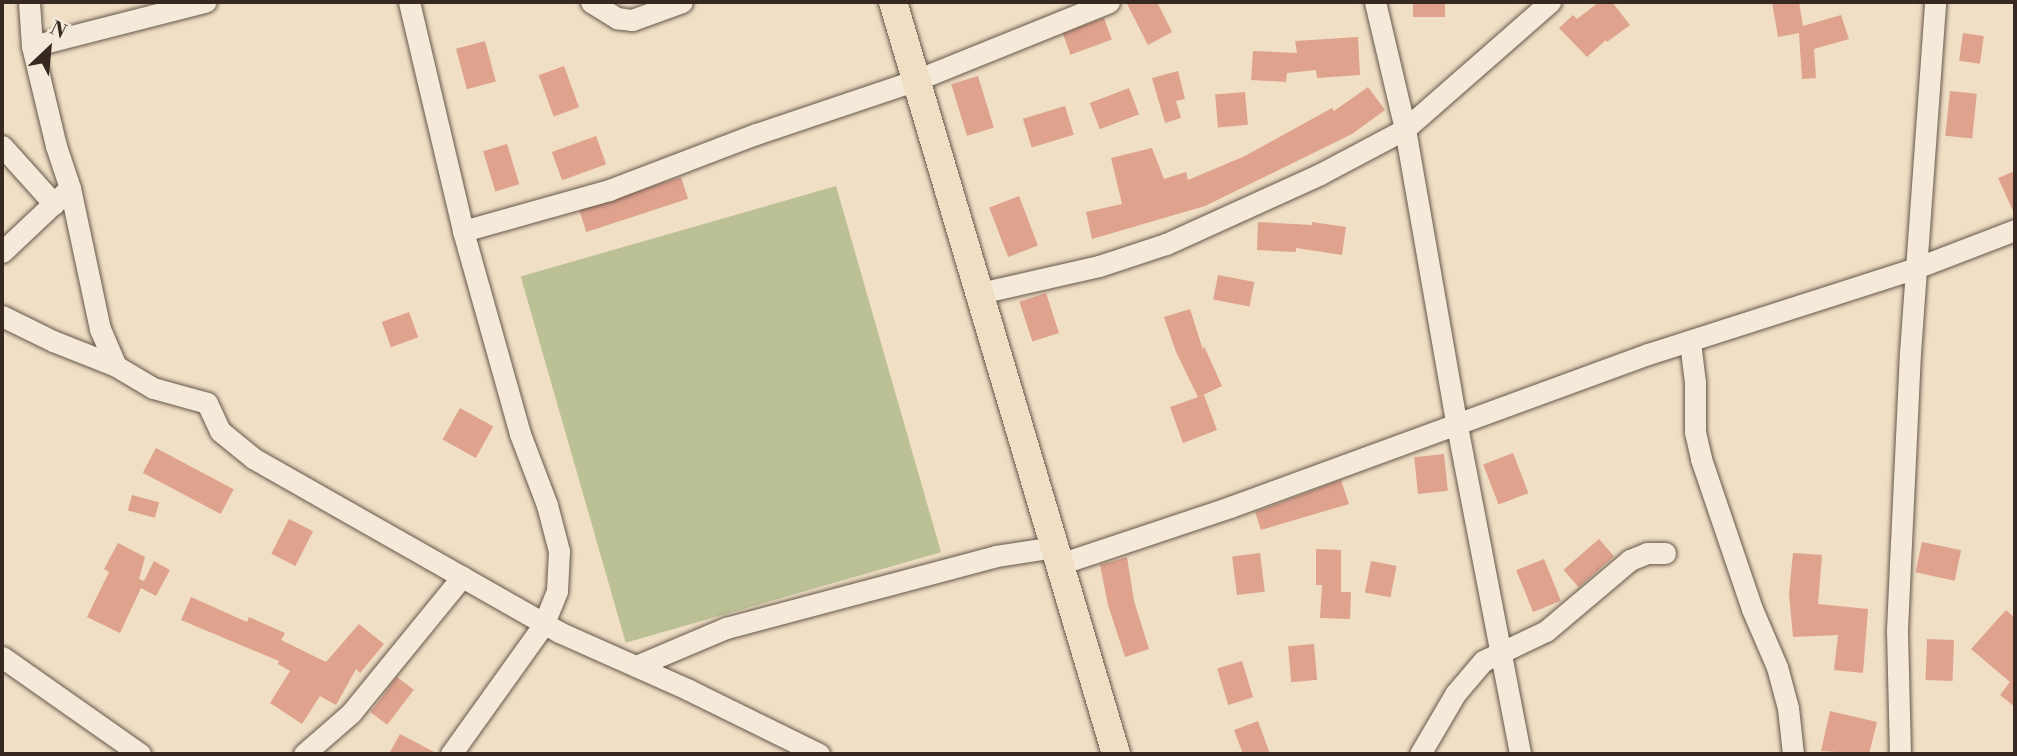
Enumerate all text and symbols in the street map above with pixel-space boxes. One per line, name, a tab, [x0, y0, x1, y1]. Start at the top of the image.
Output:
north arrow	[14, 14, 84, 84]
text: N	[46, 16, 70, 44]

